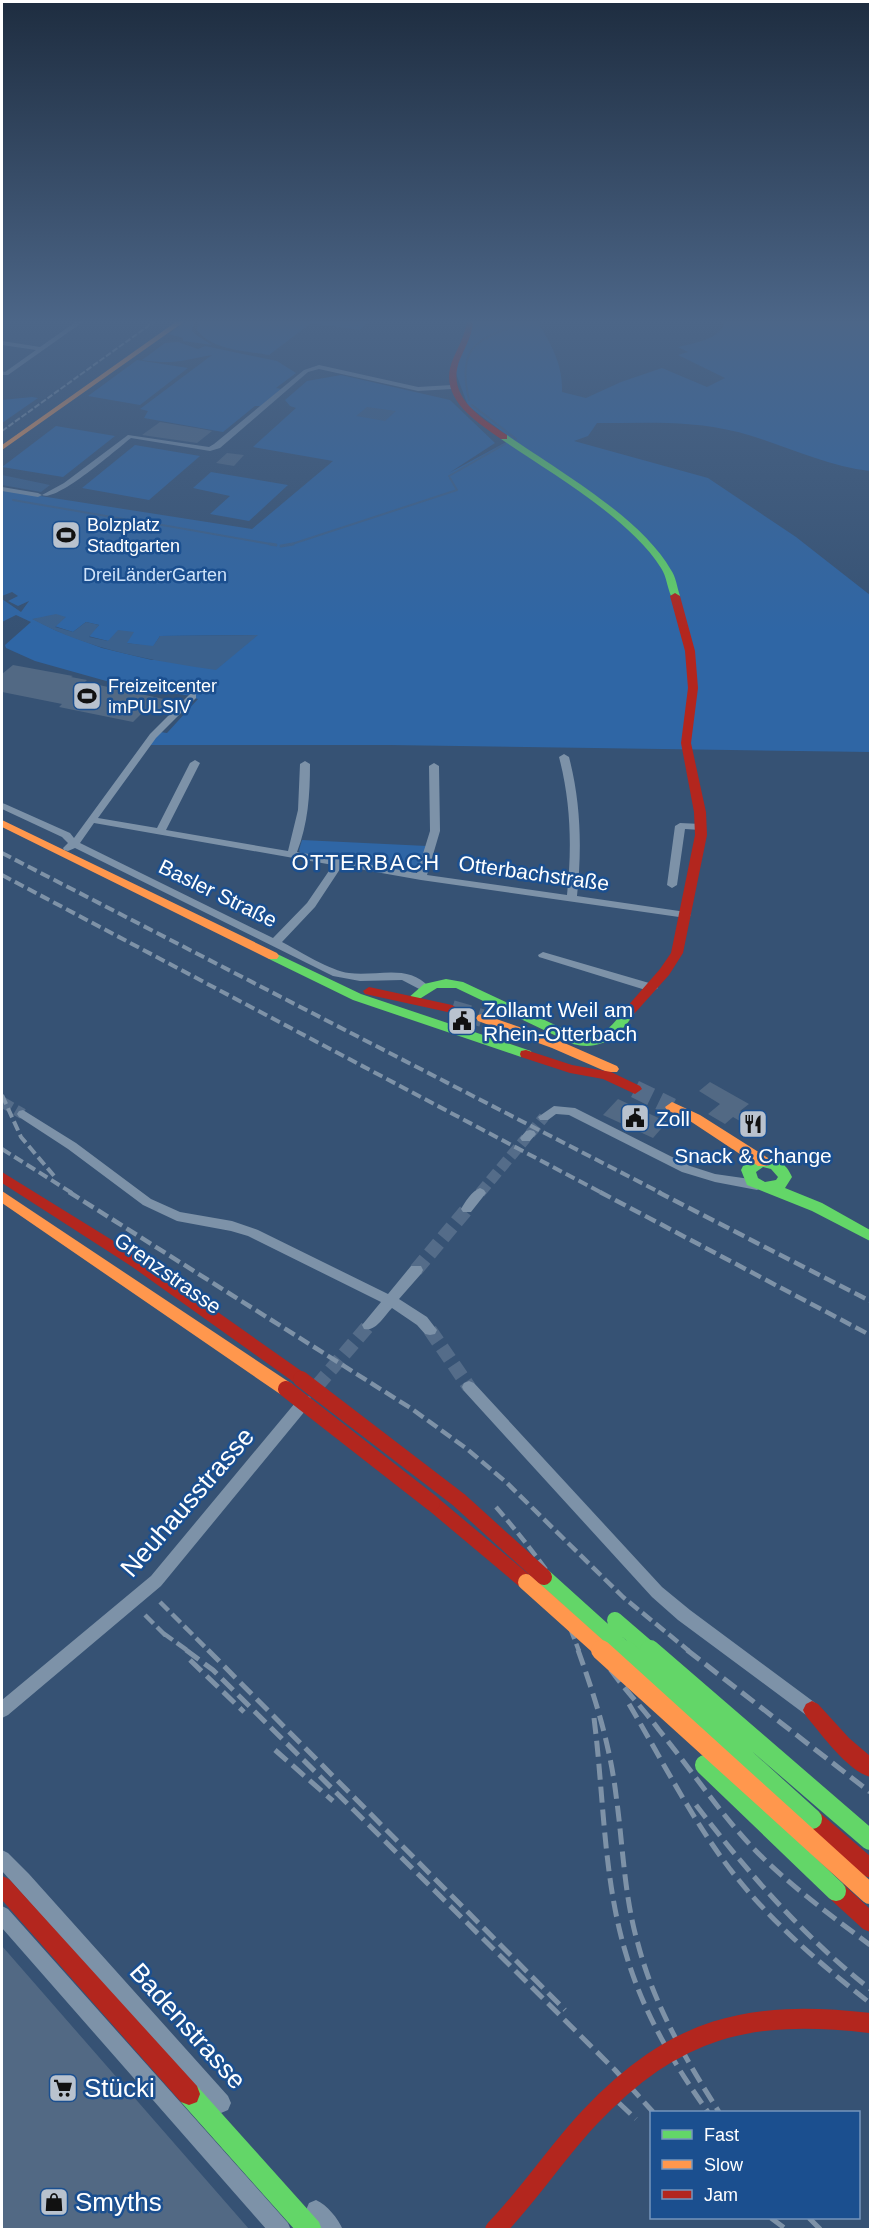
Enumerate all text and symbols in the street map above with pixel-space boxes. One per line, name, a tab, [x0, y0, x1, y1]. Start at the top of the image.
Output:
place label: Bolzplatz Stadtgarten	[87, 515, 180, 556]
sports icon: Bolzplatz Stadtgarten	[50, 519, 82, 551]
park label: DreiLänderGarten	[83, 565, 227, 585]
place label: Freizeitcenter imPULSIV	[108, 676, 217, 717]
sports icon: Freizeitcenter imPULSIV	[71, 680, 103, 712]
district label: OTTERBACH	[291, 850, 441, 875]
street label: Otterbachstraße	[457, 851, 611, 895]
street label: Basler Straße	[155, 855, 281, 931]
place label: Zollamt Weil am Rhein-Otterbach	[483, 998, 637, 1045]
public building icon: Zollamt Weil am Rhein-Otterbach	[446, 1005, 478, 1037]
public building icon: Zoll	[619, 1102, 651, 1134]
place label: Zoll	[656, 1107, 690, 1130]
restaurant icon: Snack & Change	[737, 1108, 769, 1140]
place label: Snack & Change	[674, 1144, 832, 1167]
street label: Grenzstrasse	[110, 1228, 226, 1318]
street label: Neuhausstrasse	[114, 1421, 260, 1583]
street label: Badenstrasse	[124, 1957, 252, 2095]
supermarket icon: Stücki	[47, 2072, 79, 2104]
place label: Stücki	[84, 2073, 155, 2103]
legend	[650, 2111, 860, 2219]
text: Fast	[704, 2125, 739, 2145]
text: Slow	[704, 2155, 744, 2175]
text: Jam	[704, 2185, 738, 2205]
shop icon: Smyths	[38, 2186, 70, 2218]
place label: Smyths	[75, 2187, 162, 2217]

